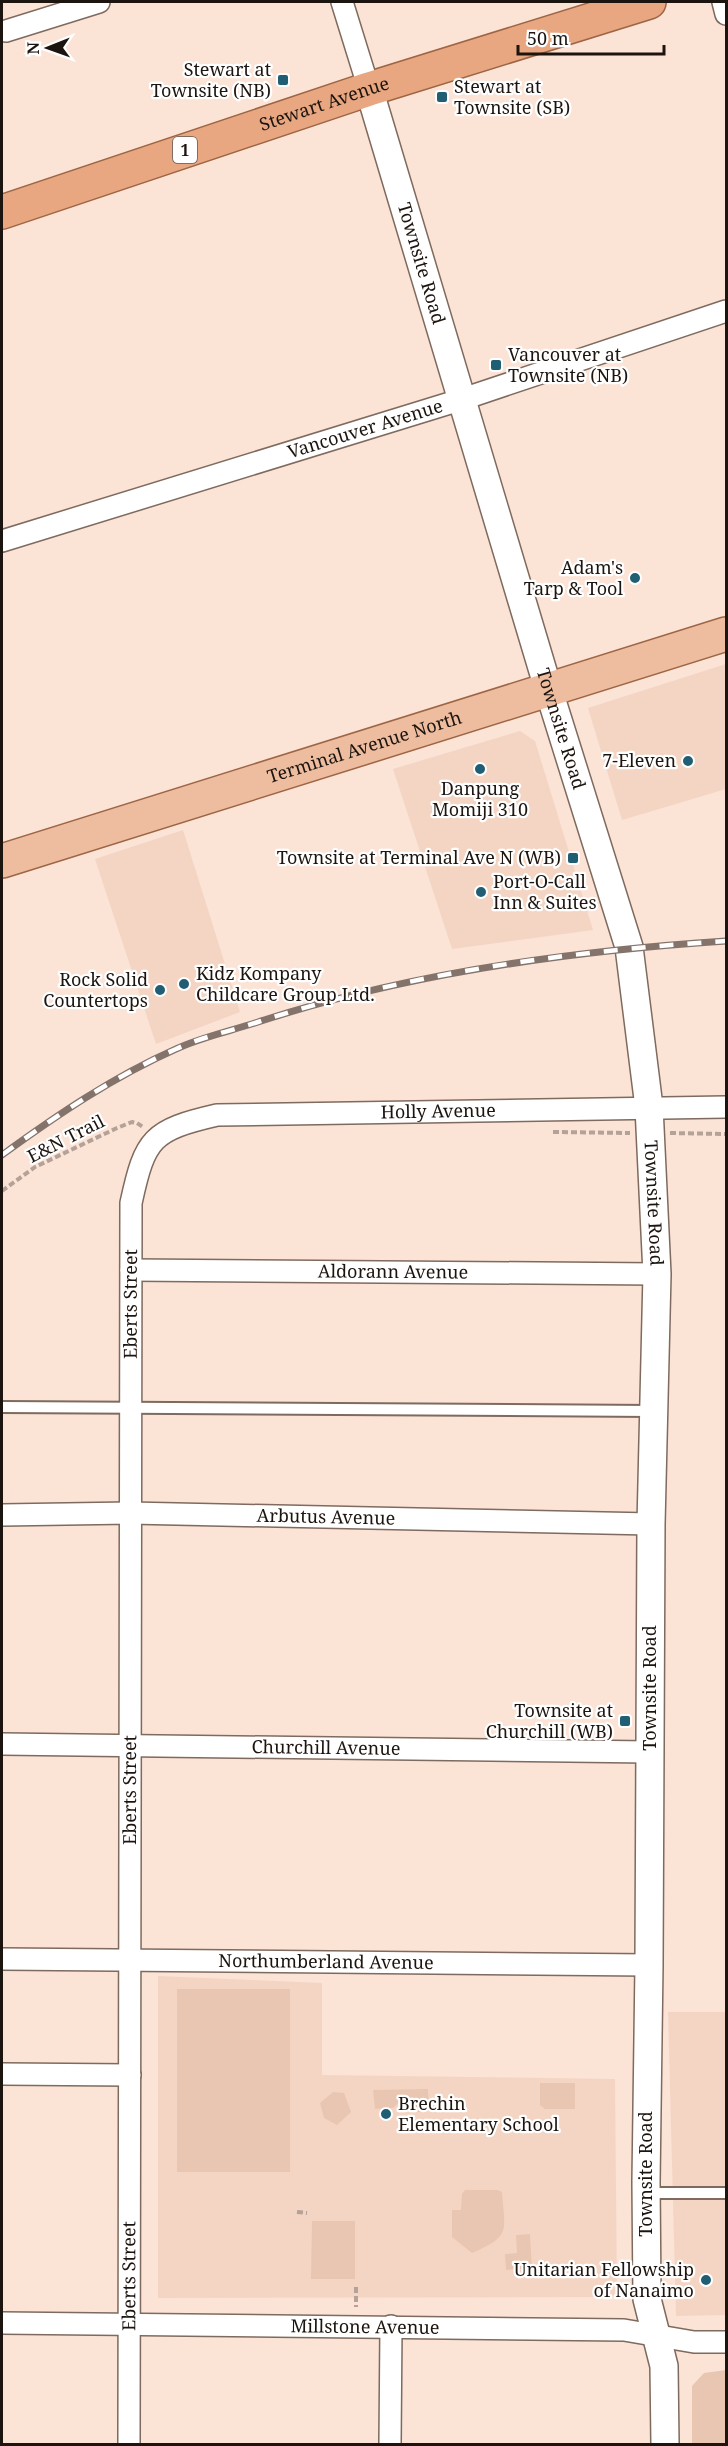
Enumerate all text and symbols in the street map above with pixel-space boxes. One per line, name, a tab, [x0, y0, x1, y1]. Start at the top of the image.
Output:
north arrow	[18, 18, 78, 78]
scale bar	[518, 18, 664, 56]
text: 50 m	[527, 26, 569, 50]
text: N	[22, 41, 44, 55]
place label: Stewart at Townsite (NB)	[151, 57, 271, 102]
street label: Stewart Avenue	[256, 70, 392, 136]
marker: Stewart at Townsite (NB)	[276, 73, 290, 87]
place label: Stewart at Townsite (SB)	[454, 74, 570, 119]
marker: Stewart at Townsite (SB)	[435, 90, 449, 104]
road number: 1	[173, 137, 197, 163]
street label: Townsite Road	[393, 199, 452, 327]
place label: Vancouver at Townsite (NB)	[508, 342, 628, 387]
marker: Vancouver at Townsite (NB)	[489, 358, 503, 372]
street label: Vancouver Avenue	[284, 393, 445, 463]
place label: Adam's Tarp & Tool	[524, 555, 623, 600]
marker: Adam's Tarp & Tool	[628, 571, 642, 585]
street label: Townsite Road	[532, 665, 592, 792]
street label: Terminal Avenue North	[264, 705, 465, 788]
place label: 7-Eleven	[602, 748, 676, 772]
marker: 7-Eleven	[681, 754, 695, 768]
marker: Danpung Momiji 310	[473, 762, 487, 776]
place label: Danpung Momiji 310	[432, 776, 528, 821]
place label: Townsite at Terminal Ave N (WB)	[277, 845, 561, 869]
marker: Townsite at Terminal Ave N (WB)	[566, 851, 580, 865]
place label: Port-O-Call Inn & Suites	[493, 869, 597, 914]
marker: Port-O-Call Inn & Suites	[474, 885, 488, 899]
place label: Kidz Kompany Childcare Group Ltd.	[196, 961, 375, 1006]
place label: Rock Solid Countertops	[43, 967, 148, 1012]
marker: Kidz Kompany Childcare Group Ltd.	[177, 977, 191, 991]
marker: Rock Solid Countertops	[153, 983, 167, 997]
street label: Holly Avenue	[380, 1098, 496, 1123]
street label: E&N Trail	[23, 1108, 109, 1168]
street label: Townsite Road	[640, 1140, 670, 1266]
street label: Eberts Street	[118, 1249, 142, 1359]
street label: Aldorann Avenue	[318, 1258, 468, 1284]
street label: Arbutus Avenue	[256, 1503, 396, 1530]
street label: Townsite Road	[637, 1625, 661, 1751]
place label: Townsite at Churchill (WB)	[486, 1698, 613, 1743]
marker: Townsite at Churchill (WB)	[618, 1714, 632, 1728]
street label: Churchill Avenue	[251, 1734, 401, 1760]
street label: Eberts Street	[117, 1735, 141, 1845]
street label: Northumberland Avenue	[218, 1948, 434, 1974]
place label: Brechin Elementary School	[398, 2091, 559, 2136]
marker: Brechin Elementary School	[379, 2107, 393, 2121]
street label: Townsite Road	[633, 2111, 657, 2237]
street label: Eberts Street	[116, 2221, 140, 2331]
place label: Unitarian Fellowship of Nanaimo	[514, 2257, 694, 2302]
marker: Unitarian Fellowship of Nanaimo	[699, 2273, 713, 2287]
street label: Millstone Avenue	[290, 2313, 440, 2339]

